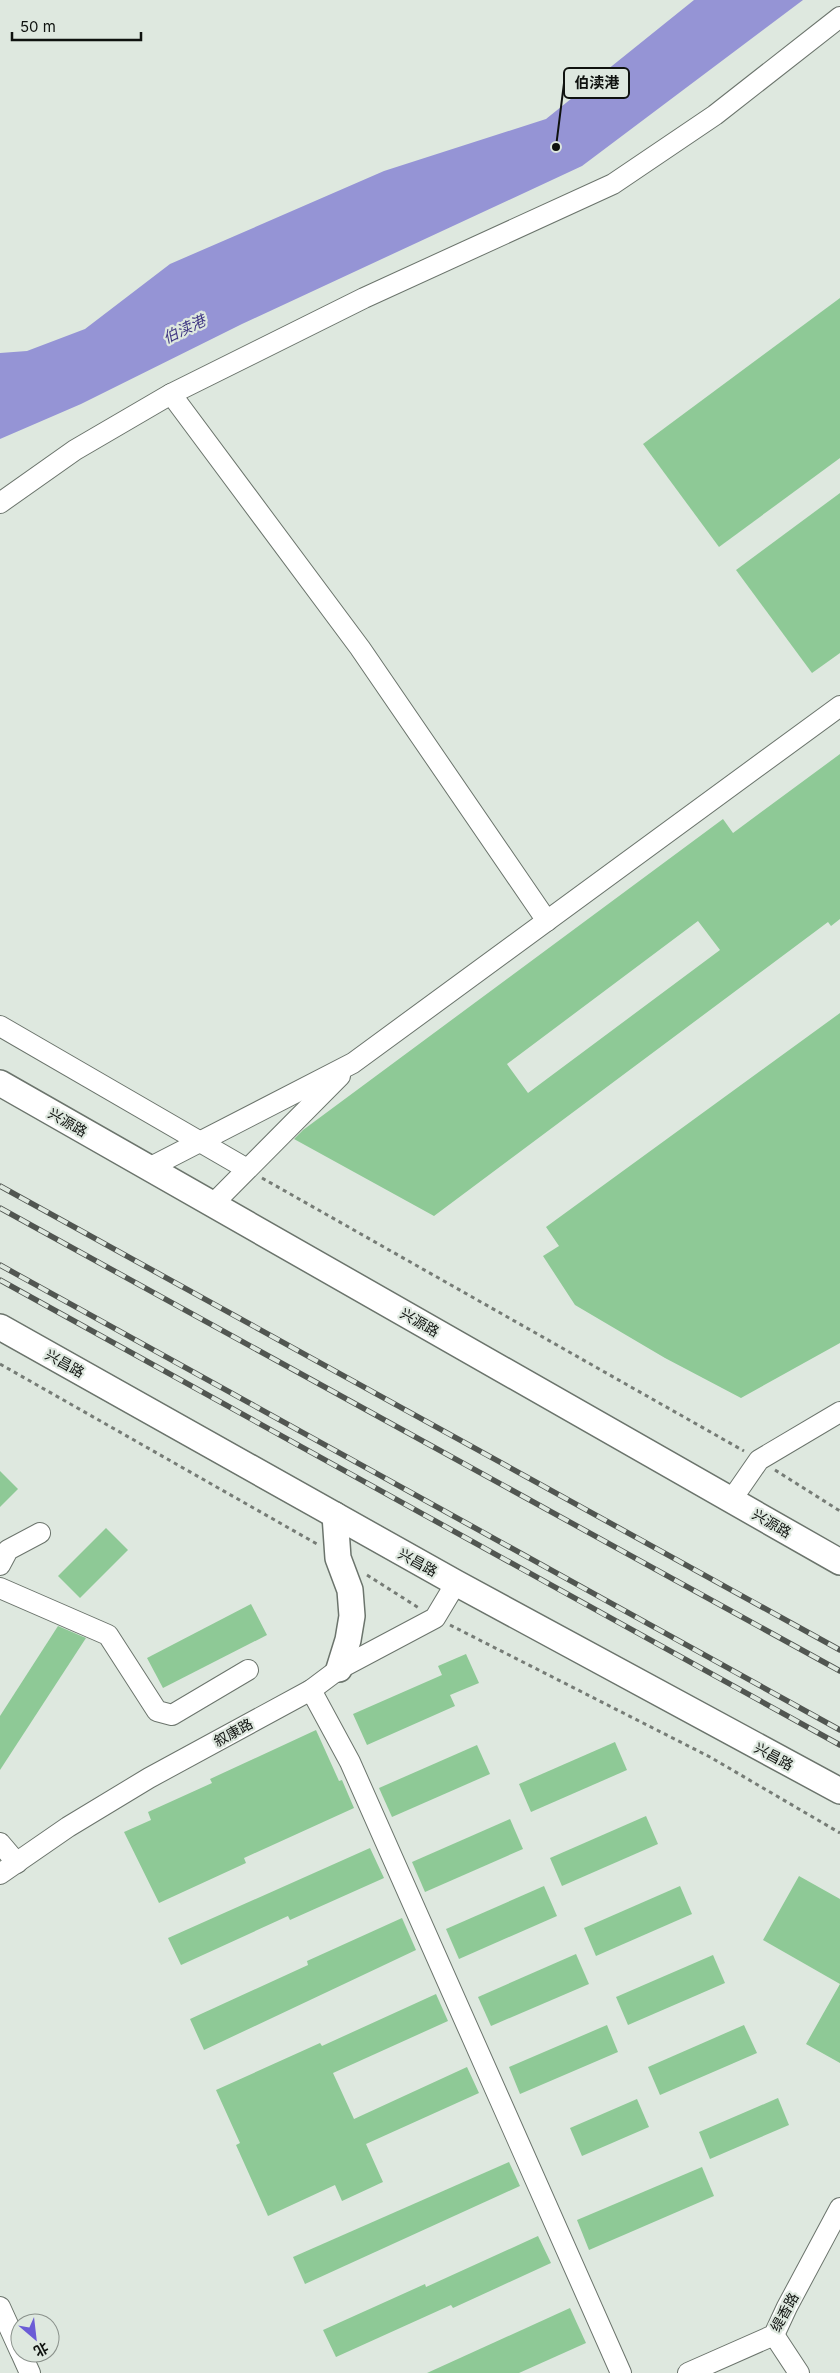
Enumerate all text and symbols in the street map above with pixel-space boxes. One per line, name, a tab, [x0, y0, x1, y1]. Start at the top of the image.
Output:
scale bar	[12, 10, 141, 42]
text: 50 m	[20, 17, 56, 36]
callout: 伯渎港	[564, 68, 629, 98]
text: 伯渎港	[574, 73, 620, 92]
water label: 伯渎港	[160, 310, 210, 347]
street label: 兴源路	[46, 1104, 90, 1140]
street label: 兴源路	[398, 1304, 442, 1340]
street label: 兴昌路	[43, 1345, 87, 1381]
street label: 兴源路	[750, 1505, 794, 1541]
street label: 兴昌路	[396, 1544, 440, 1580]
street label: 叙康路	[211, 1714, 255, 1750]
street label: 兴昌路	[751, 1739, 797, 1773]
street label: 缇香路	[766, 2290, 802, 2334]
north arrow	[10, 2313, 60, 2363]
text: 北	[31, 2339, 52, 2361]

